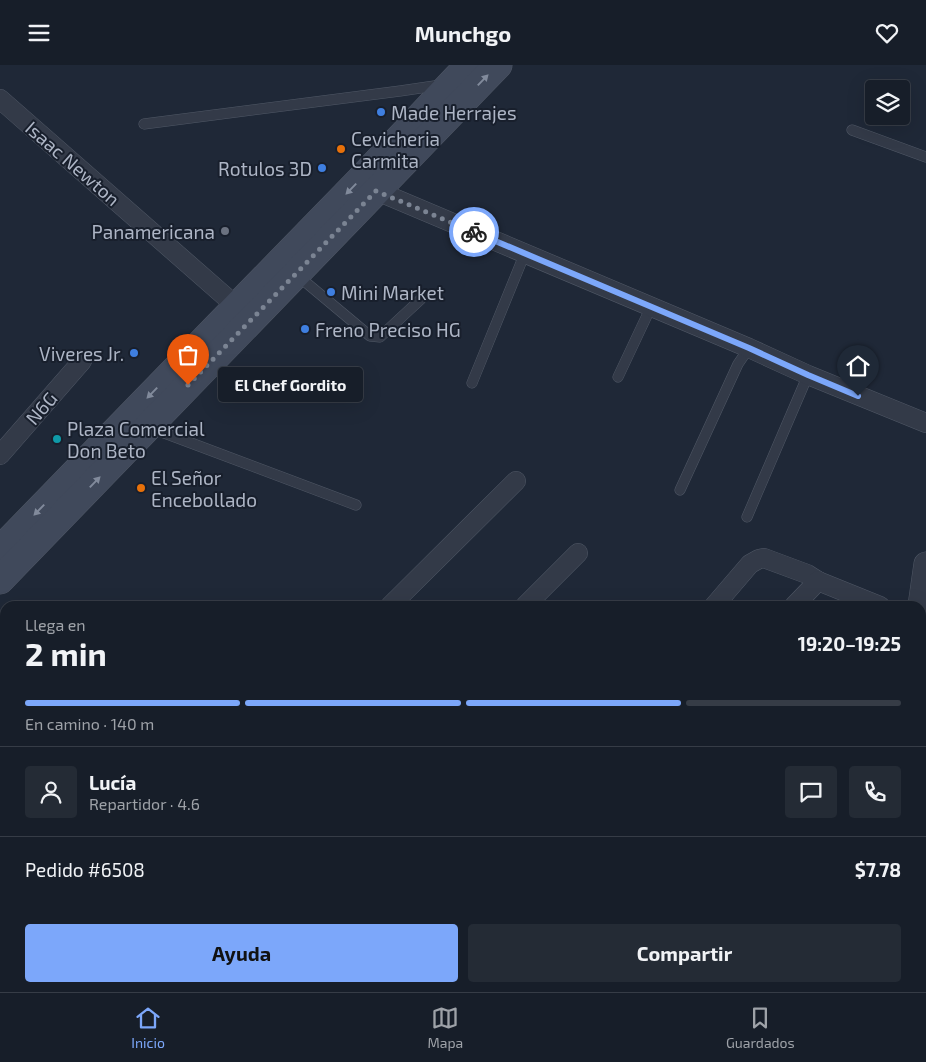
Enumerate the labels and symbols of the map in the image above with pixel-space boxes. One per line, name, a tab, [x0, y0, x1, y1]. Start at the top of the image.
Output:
one-way arrow	[477, 74, 489, 86]
place label: Made Herrajes	[391, 101, 517, 124]
marker: Made Herrajes	[375, 106, 387, 118]
street label: Isaac Newton	[21, 116, 125, 210]
place label: Cevicheria Carmita	[351, 127, 440, 172]
marker: Cevicheria Carmita	[335, 143, 347, 155]
place label: Rotulos 3D	[218, 157, 312, 180]
marker: Rotulos 3D	[316, 162, 328, 174]
one-way arrow	[345, 183, 357, 195]
courier	[449, 207, 499, 257]
place label: Panamericana	[92, 220, 215, 243]
marker: Panamericana	[219, 225, 231, 237]
place label: Mini Market	[341, 281, 444, 304]
marker: Mini Market	[325, 286, 337, 298]
place label: Freno Preciso HG	[315, 318, 461, 341]
marker: Freno Preciso HG	[299, 323, 311, 335]
pin	[167, 334, 209, 385]
place label: Viveres Jr.	[39, 342, 124, 365]
pin	[837, 345, 879, 396]
marker: Viveres Jr.	[128, 347, 140, 359]
callout: El Chef Gordito	[218, 367, 363, 403]
street label: N6G	[20, 387, 62, 429]
one-way arrow	[146, 387, 158, 399]
place label: Plaza Comercial Don Beto	[67, 417, 205, 462]
marker: Plaza Comercial Don Beto	[51, 433, 63, 445]
place label: El Señor Encebollado	[151, 466, 257, 511]
one-way arrow	[89, 477, 101, 489]
marker: El Señor Encebollado	[135, 482, 147, 494]
one-way arrow	[33, 504, 45, 516]

